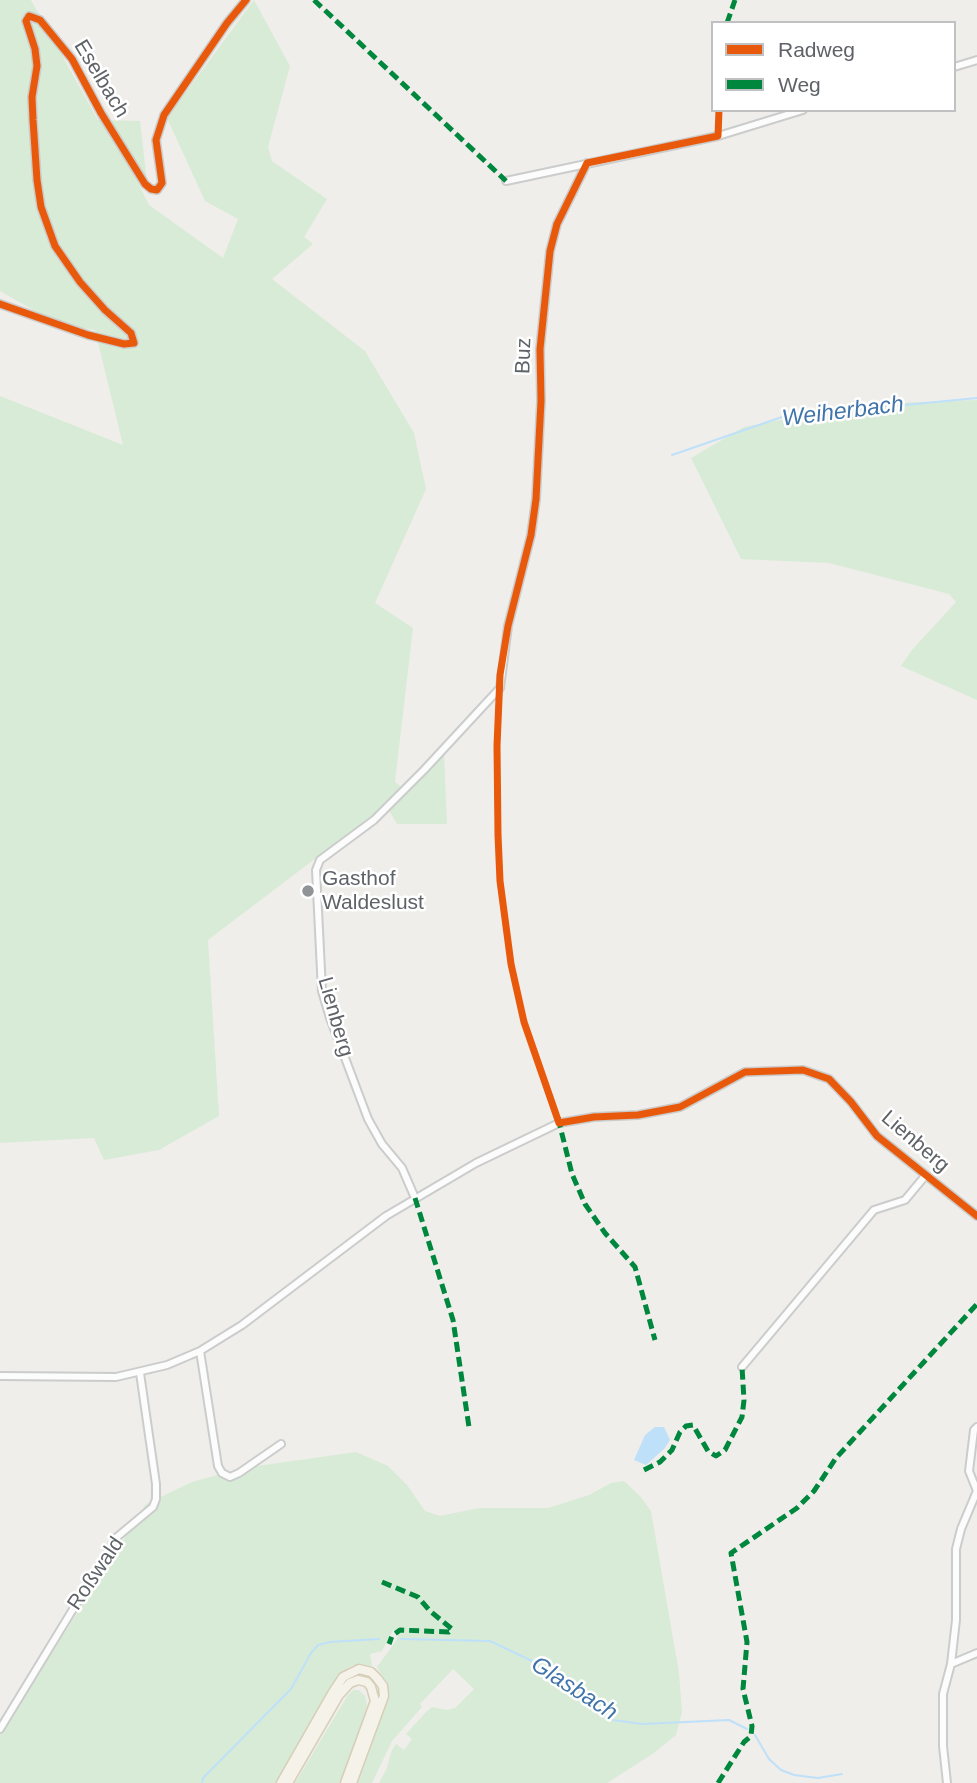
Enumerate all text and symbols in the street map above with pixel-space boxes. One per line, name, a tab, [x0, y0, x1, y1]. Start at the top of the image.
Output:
legend	[711, 21, 956, 112]
street label: Eselbach	[68, 35, 134, 123]
text: Radweg	[778, 38, 855, 61]
text: Weg	[778, 73, 821, 96]
street label: Buz	[511, 337, 537, 375]
water label: Weiherbach	[781, 391, 905, 433]
place label: Gasthof Waldeslust	[322, 866, 424, 916]
marker: Gasthof Waldeslust	[300, 883, 316, 899]
street label: Lienberg	[312, 974, 358, 1060]
street label: Lienberg	[876, 1106, 954, 1178]
street label: Roßwald	[62, 1533, 130, 1615]
water label: Glasbach	[526, 1651, 622, 1727]

